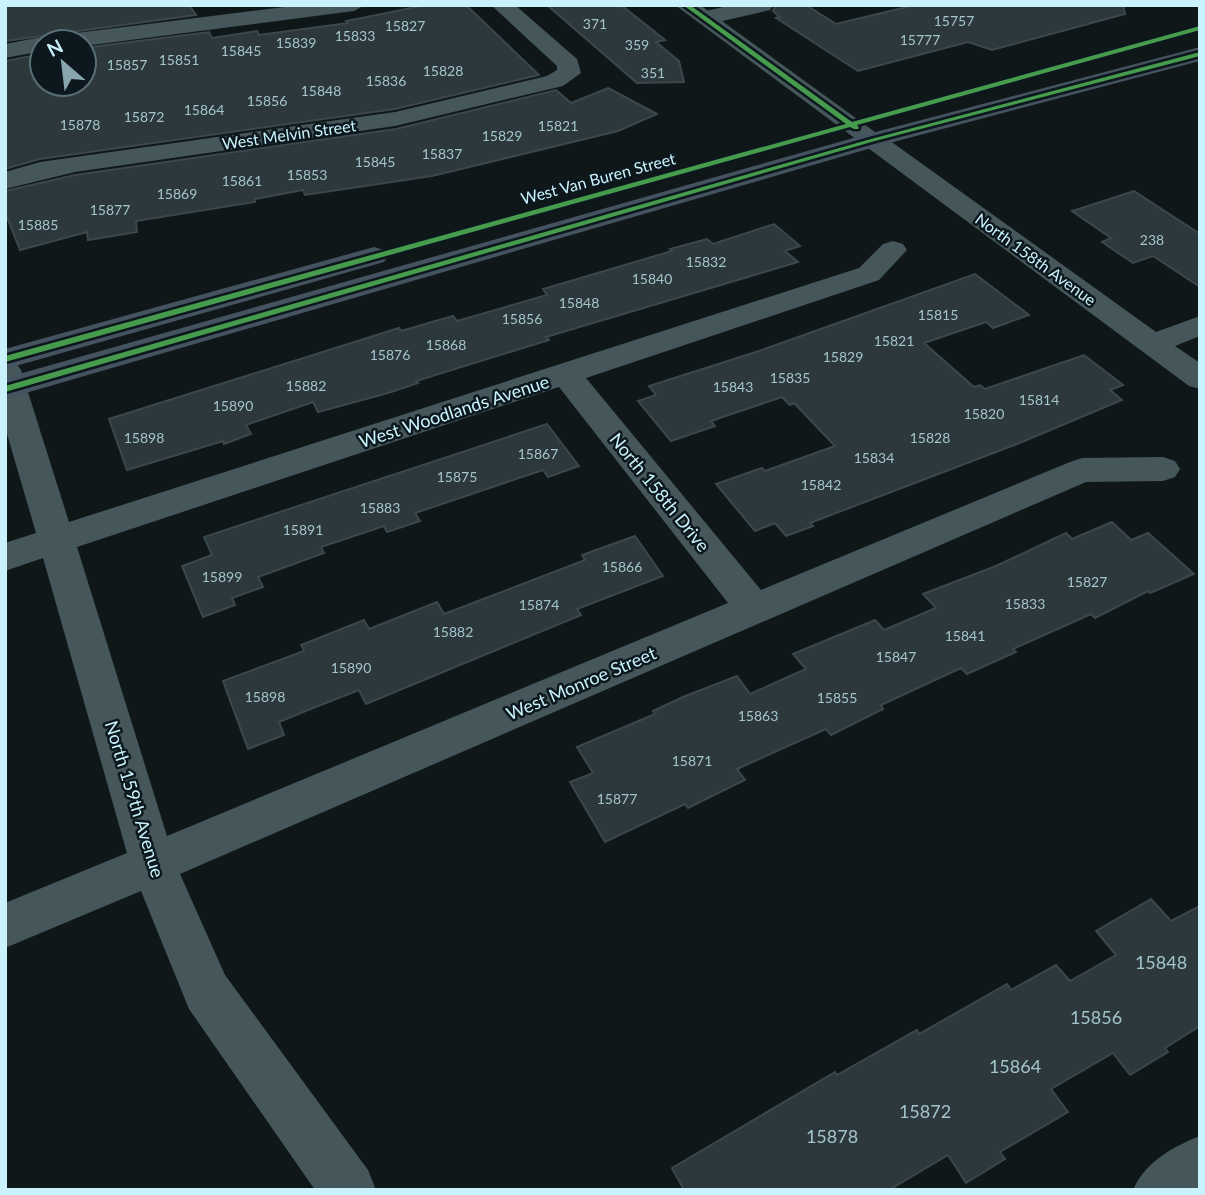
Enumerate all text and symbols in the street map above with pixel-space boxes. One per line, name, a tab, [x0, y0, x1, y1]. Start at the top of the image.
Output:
house number: 15757	[934, 12, 974, 29]
house number: 371	[583, 15, 607, 32]
house number: 15827	[385, 17, 425, 34]
house number: 15833	[335, 27, 375, 44]
north arrow	[28, 28, 98, 98]
house number: 15777	[900, 31, 940, 48]
text: N	[43, 34, 67, 61]
house number: 15839	[276, 34, 316, 51]
house number: 359	[625, 36, 649, 53]
house number: 15845	[221, 42, 261, 59]
house number: 15851	[159, 51, 199, 68]
house number: 15857	[107, 56, 147, 73]
house number: 15828	[423, 62, 463, 79]
house number: 351	[641, 64, 665, 81]
house number: 15836	[366, 72, 406, 89]
house number: 15848	[301, 82, 341, 99]
house number: 15856	[247, 92, 287, 109]
house number: 15864	[184, 101, 224, 118]
house number: 15872	[124, 108, 164, 125]
street label: West Melvin Street	[221, 115, 357, 153]
house number: 15878	[60, 116, 100, 133]
house number: 15821	[538, 117, 578, 134]
house number: 15829	[482, 127, 522, 144]
house number: 15837	[422, 145, 462, 162]
street label: West Van Buren Street	[519, 148, 678, 208]
house number: 15845	[355, 153, 395, 170]
house number: 15853	[287, 166, 327, 183]
house number: 15861	[222, 172, 262, 189]
house number: 15869	[157, 185, 197, 202]
house number: 15877	[90, 201, 130, 218]
street label: North 158th Avenue	[972, 209, 1100, 309]
house number: 15885	[18, 216, 58, 233]
house number: 238	[1140, 231, 1164, 248]
house number: 15832	[686, 253, 726, 270]
house number: 15840	[632, 270, 672, 287]
house number: 15848	[559, 294, 599, 311]
house number: 15815	[918, 306, 958, 323]
house number: 15856	[502, 310, 542, 327]
house number: 15821	[874, 332, 914, 349]
house number: 15868	[426, 336, 466, 353]
house number: 15876	[370, 346, 410, 363]
house number: 15829	[823, 348, 863, 365]
house number: 15835	[770, 369, 810, 386]
street label: West Woodlands Avenue	[356, 370, 552, 452]
house number: 15882	[286, 377, 326, 394]
house number: 15843	[713, 378, 753, 395]
house number: 15814	[1019, 391, 1059, 408]
house number: 15890	[213, 397, 253, 414]
house number: 15820	[964, 405, 1004, 422]
street label: North 158th Drive	[605, 428, 715, 556]
house number: 15898	[124, 429, 164, 446]
house number: 15828	[910, 429, 950, 446]
house number: 15867	[518, 445, 558, 462]
house number: 15834	[854, 449, 894, 466]
house number: 15875	[437, 468, 477, 485]
house number: 15842	[801, 476, 841, 493]
house number: 15883	[360, 499, 400, 516]
house number: 15891	[283, 521, 323, 538]
house number: 15866	[602, 558, 642, 575]
house number: 15899	[202, 568, 242, 585]
house number: 15827	[1067, 573, 1107, 590]
house number: 15833	[1005, 595, 1045, 612]
house number: 15874	[519, 596, 559, 613]
house number: 15882	[433, 623, 473, 640]
house number: 15841	[945, 627, 985, 644]
street label: West Monroe Street	[503, 641, 660, 724]
house number: 15847	[876, 648, 916, 665]
house number: 15890	[331, 659, 371, 676]
house number: 15898	[245, 688, 285, 705]
house number: 15855	[817, 689, 857, 706]
house number: 15863	[738, 707, 778, 724]
street label: North 159th Avenue	[101, 718, 169, 880]
house number: 15871	[672, 752, 712, 769]
house number: 15877	[597, 790, 637, 807]
house number: 15848	[1135, 951, 1187, 973]
house number: 15856	[1070, 1006, 1122, 1028]
house number: 15864	[989, 1055, 1041, 1077]
house number: 15872	[899, 1100, 951, 1122]
house number: 15878	[806, 1125, 858, 1147]

